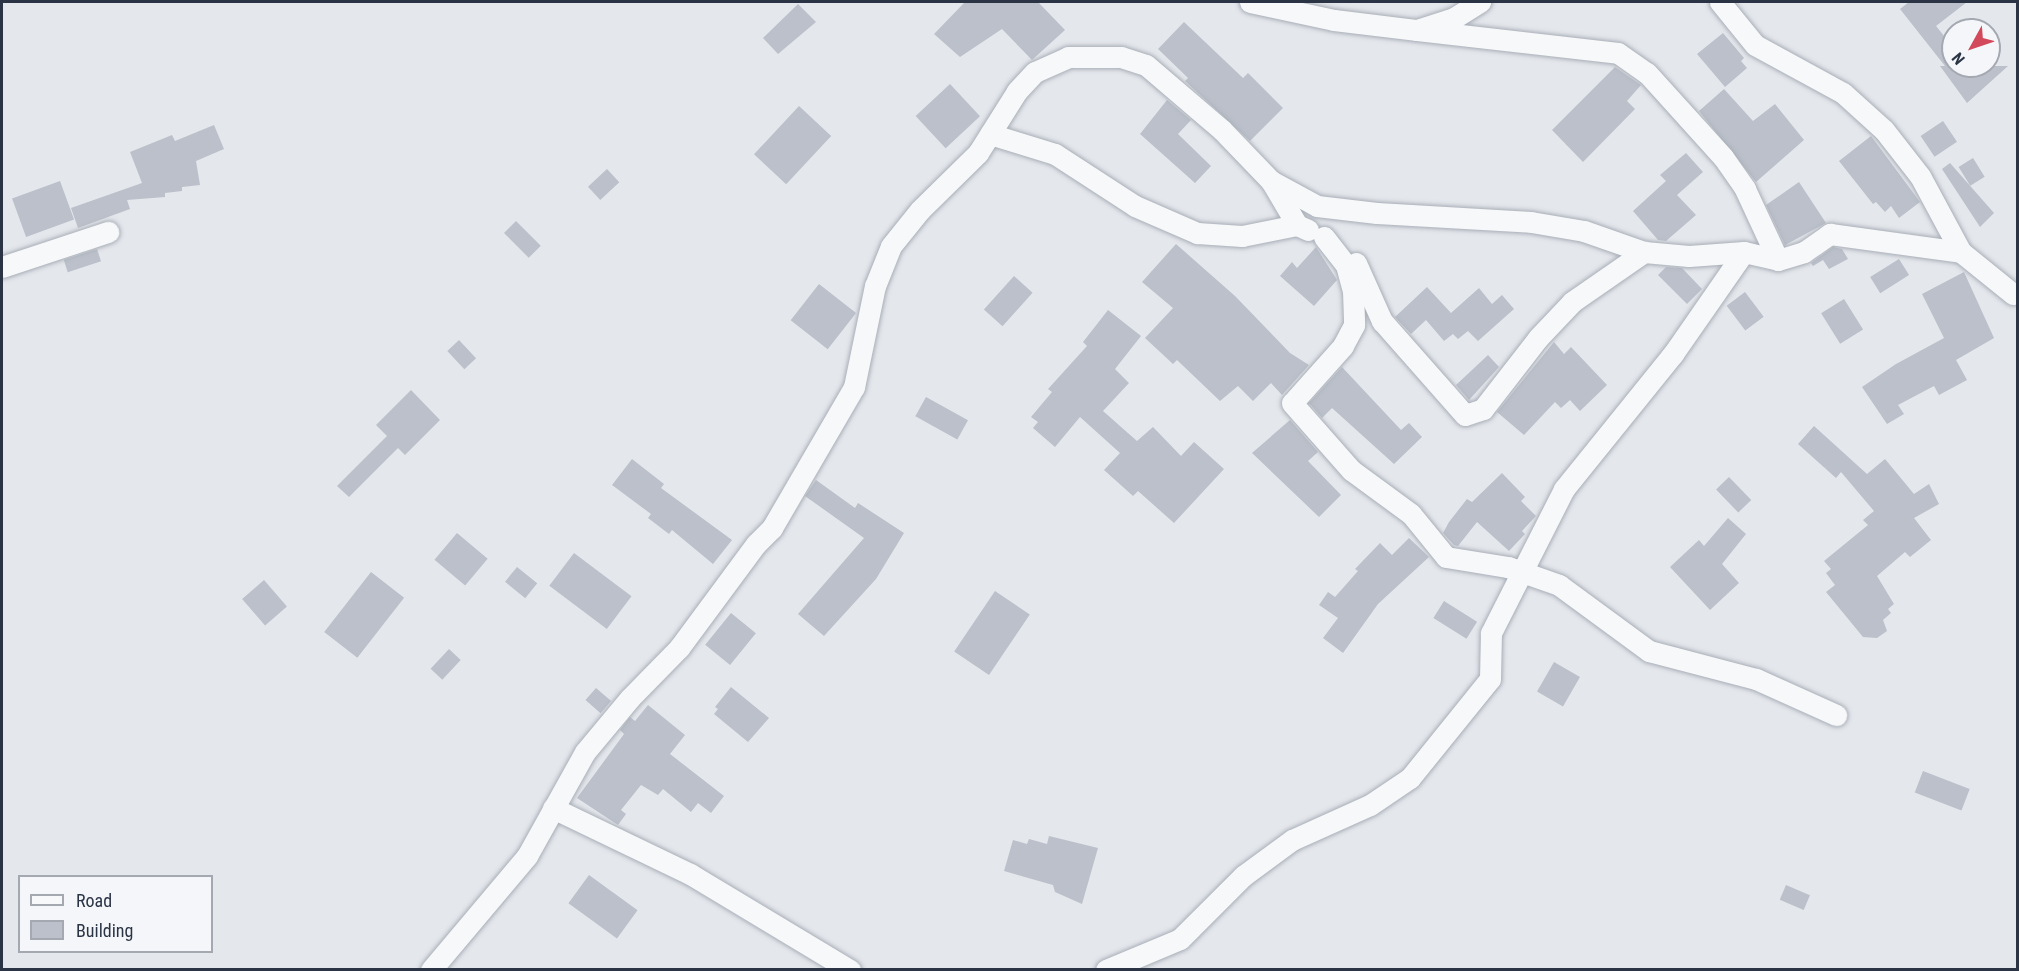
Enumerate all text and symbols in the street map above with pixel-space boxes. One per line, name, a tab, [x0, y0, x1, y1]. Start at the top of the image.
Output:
north arrow	[1941, 18, 2001, 78]
text: N	[1948, 49, 1969, 68]
legend	[18, 875, 213, 953]
text: Road	[76, 890, 112, 911]
text: Building	[76, 920, 133, 941]

